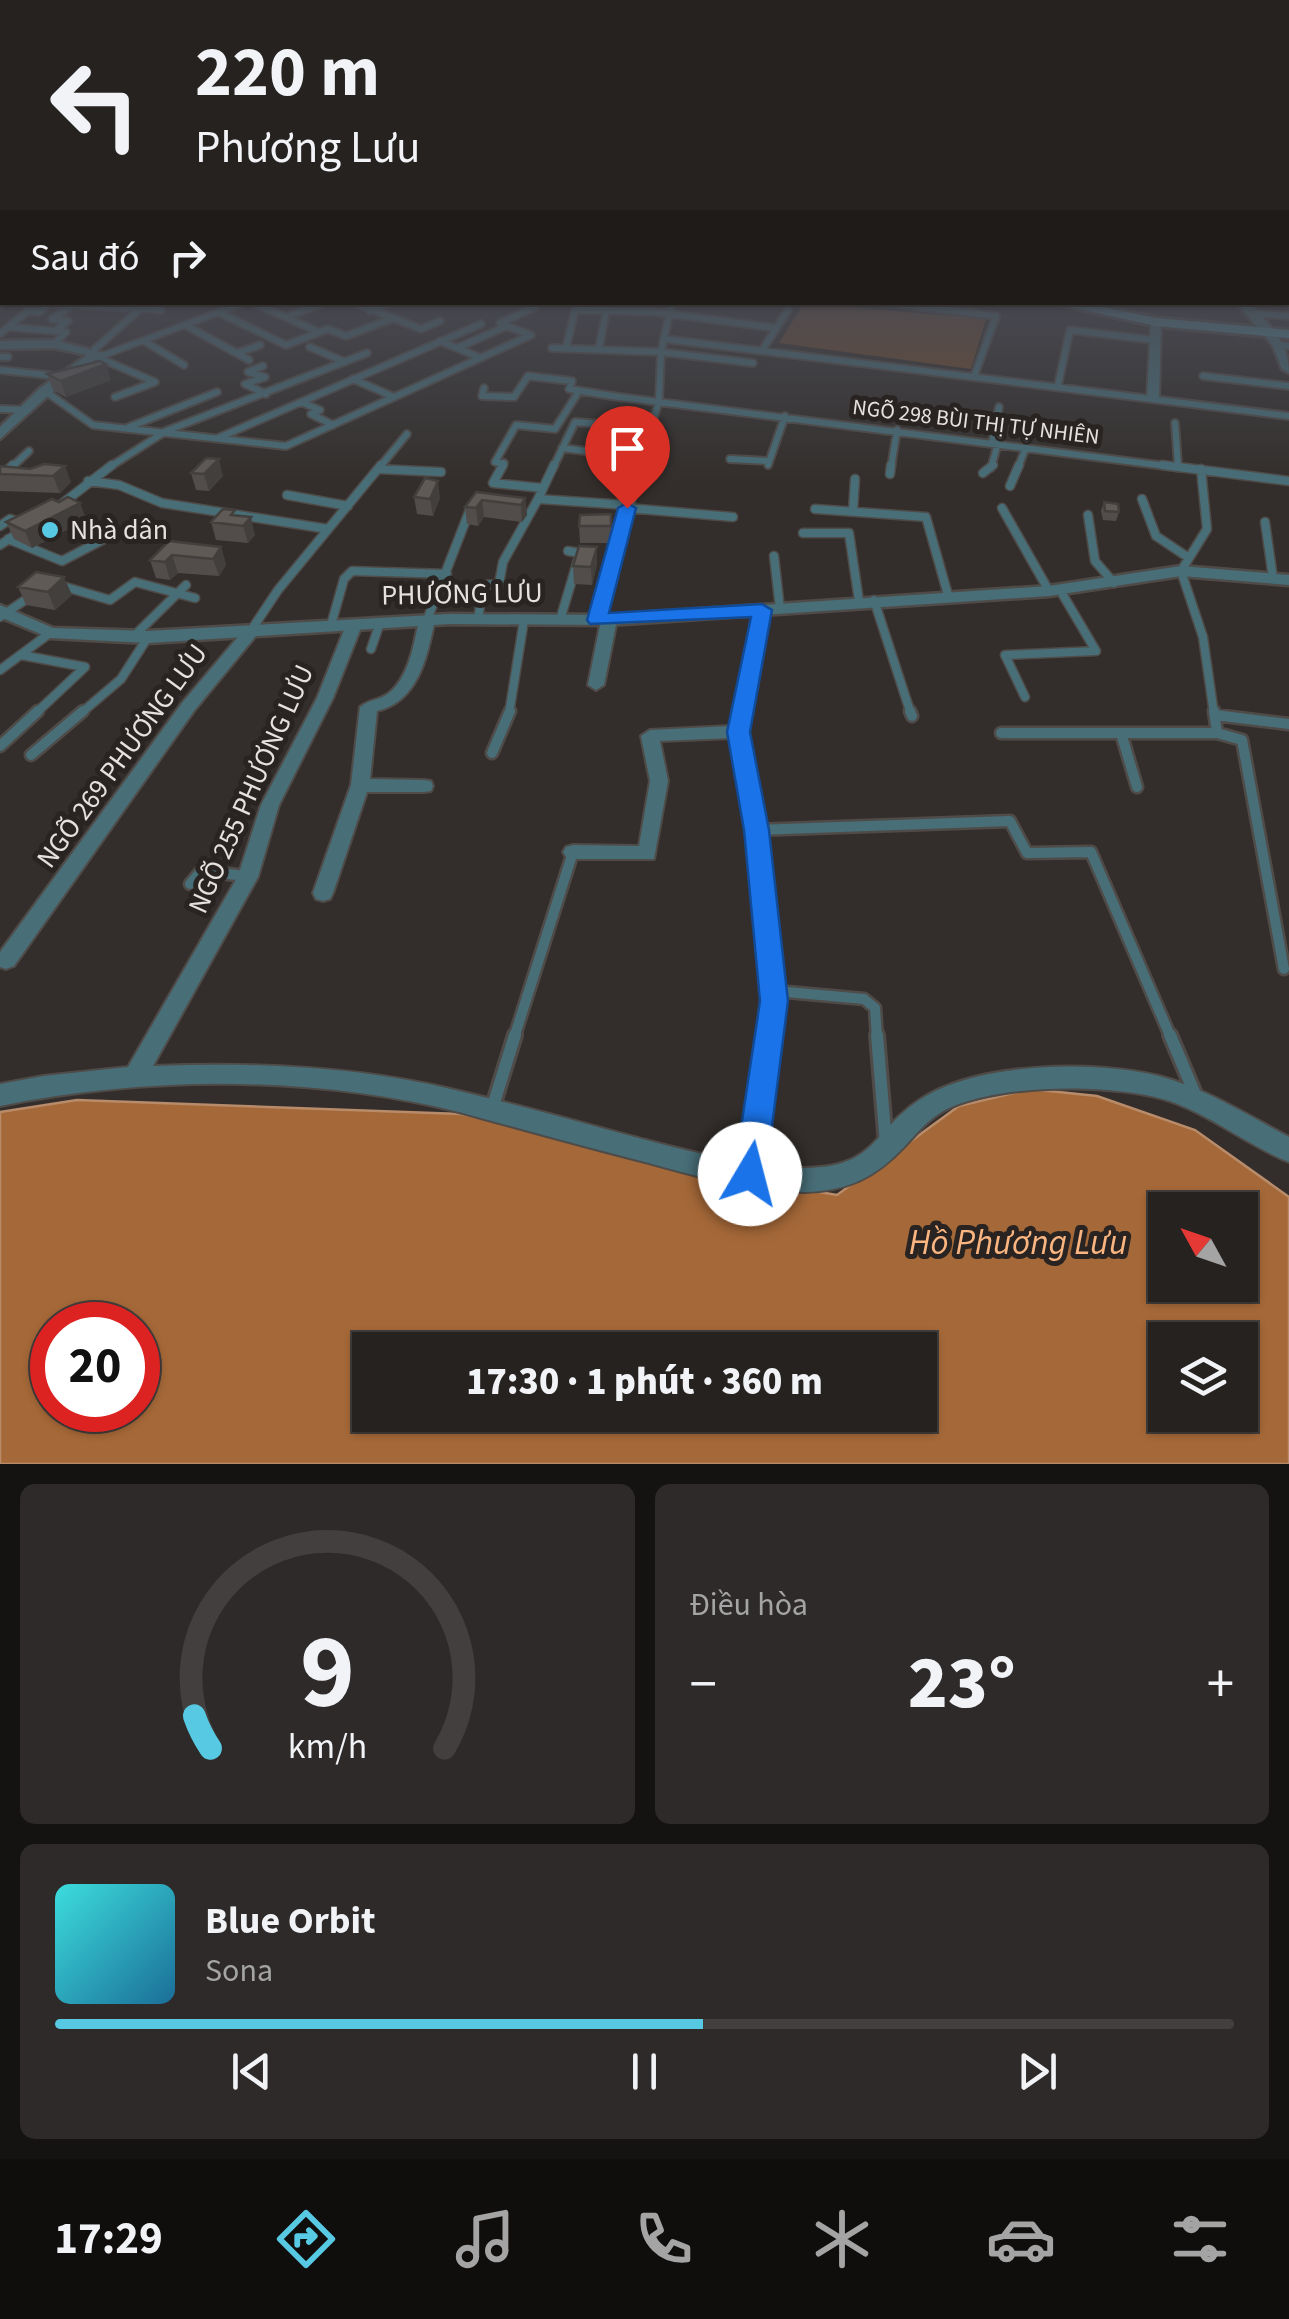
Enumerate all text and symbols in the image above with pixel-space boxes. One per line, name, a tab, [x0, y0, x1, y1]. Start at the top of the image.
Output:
text: 220 m	[195, 23, 380, 123]
icon: left	[30, 40, 160, 170]
text: Phương Lưu	[195, 116, 421, 180]
icon: right	[160, 230, 215, 285]
text: Sau đó	[30, 231, 140, 285]
street label: NGÕ 298 BÙI THỊ TỰ NHIÊN	[851, 391, 1101, 453]
pin	[585, 406, 670, 509]
icon: arrive	[600, 421, 655, 476]
place label: Nhà dân	[70, 510, 168, 550]
marker: Nhà dân	[39, 519, 61, 541]
street label: PHƯƠNG LƯU	[381, 573, 543, 615]
street label: NGÕ 269 PHƯƠNG LƯU	[27, 636, 217, 876]
street label: NGÕ 255 PHƯƠNG LƯU	[178, 658, 324, 920]
position arrow	[698, 1122, 802, 1226]
north arrow	[1148, 1192, 1258, 1302]
map controls	[1148, 1192, 1258, 1432]
water label: Hồ Phương Lưu	[909, 1218, 1127, 1268]
speed limit sign: 20	[30, 1302, 160, 1432]
button: layers	[1148, 1322, 1258, 1432]
text: 17:30 · 1 phút · 360 m	[466, 1355, 823, 1409]
text: Điều hòa	[690, 1582, 808, 1628]
text: 9	[300, 1600, 355, 1748]
text: 23°	[908, 1630, 1016, 1737]
text: −	[690, 1646, 717, 1724]
text: +	[1207, 1646, 1234, 1724]
text: km/h	[288, 1721, 367, 1772]
text: Blue Orbit	[205, 1894, 376, 1948]
text: Sona	[205, 1948, 273, 1994]
icon: previous	[224, 2044, 279, 2099]
icon: pause	[617, 2044, 672, 2099]
icon: next	[1010, 2044, 1065, 2099]
icon: directions	[271, 2204, 341, 2274]
icon: music	[450, 2204, 520, 2274]
icon: phone	[629, 2204, 699, 2274]
icon: climate	[807, 2204, 877, 2274]
icon: car	[986, 2204, 1056, 2274]
icon: filters	[1165, 2204, 1235, 2274]
text: 17:29	[54, 2207, 163, 2271]

